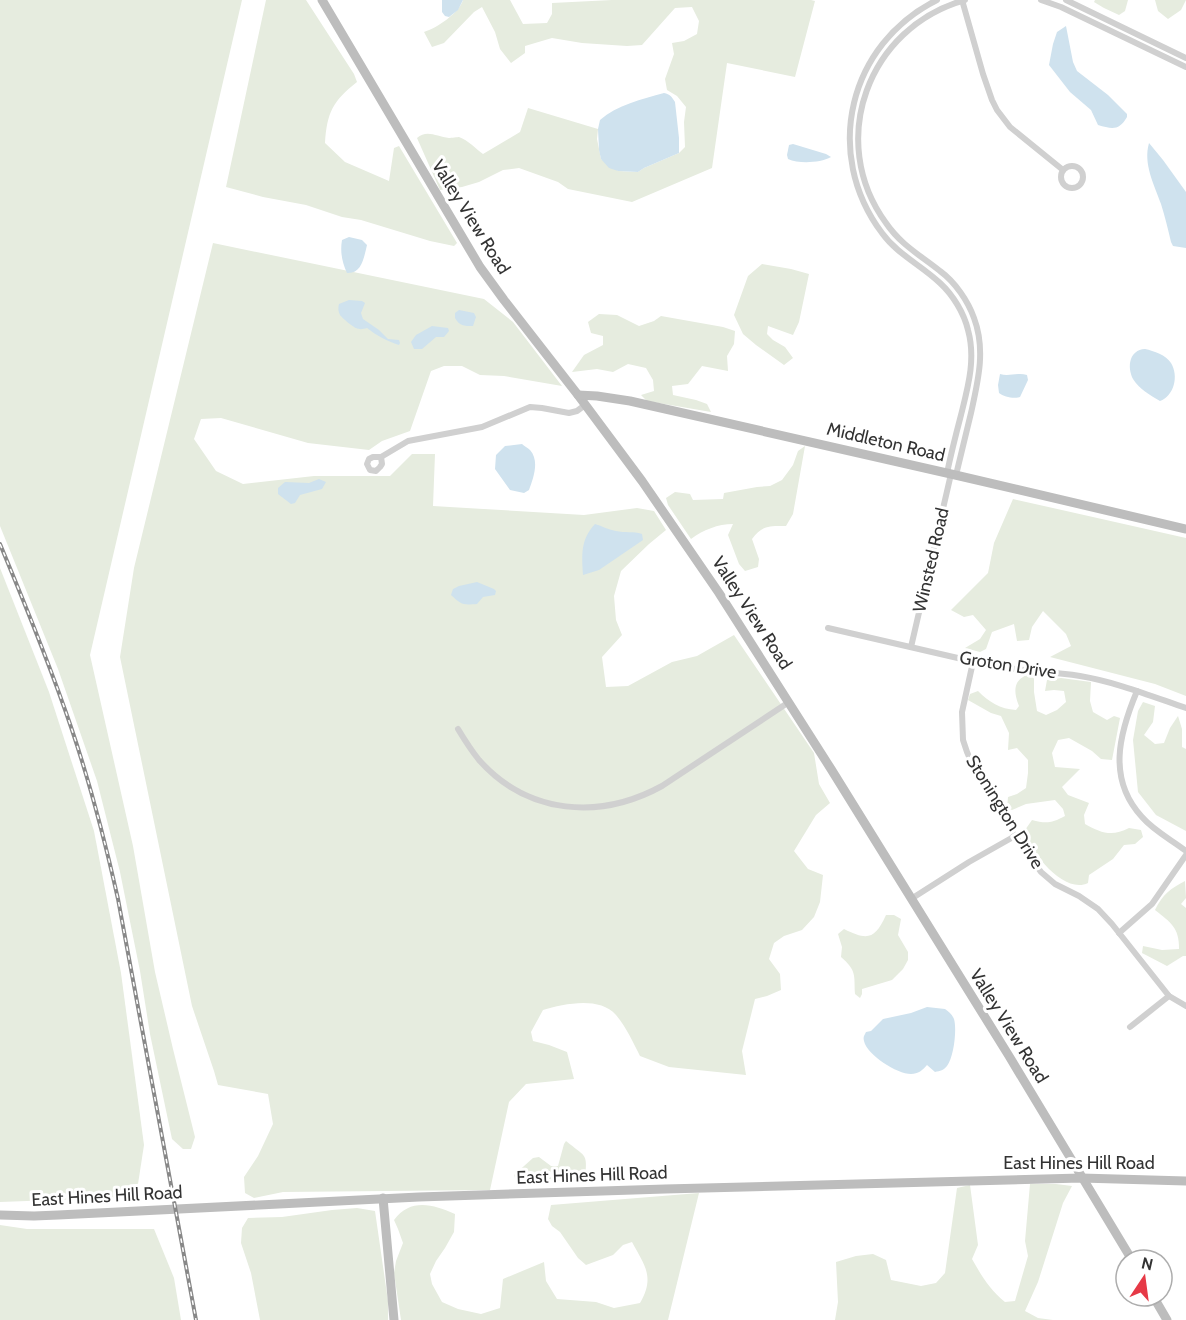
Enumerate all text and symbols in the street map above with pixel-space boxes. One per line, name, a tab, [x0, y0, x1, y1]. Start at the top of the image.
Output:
street label: Valley View Road	[427, 156, 515, 278]
street label: Middleton Road	[825, 418, 947, 466]
street label: Winsted Road	[908, 506, 954, 614]
street label: Valley View Road	[707, 552, 797, 674]
street label: Groton Drive	[958, 647, 1058, 683]
street label: Stonington Drive	[961, 751, 1049, 873]
street label: Valley View Road	[965, 965, 1053, 1087]
street label: East Hines Hill Road	[1003, 1152, 1155, 1174]
street label: East Hines Hill Road	[516, 1161, 668, 1189]
street label: East Hines Hill Road	[31, 1181, 183, 1211]
north arrow	[1114, 1248, 1174, 1308]
text: N	[1140, 1253, 1155, 1274]

